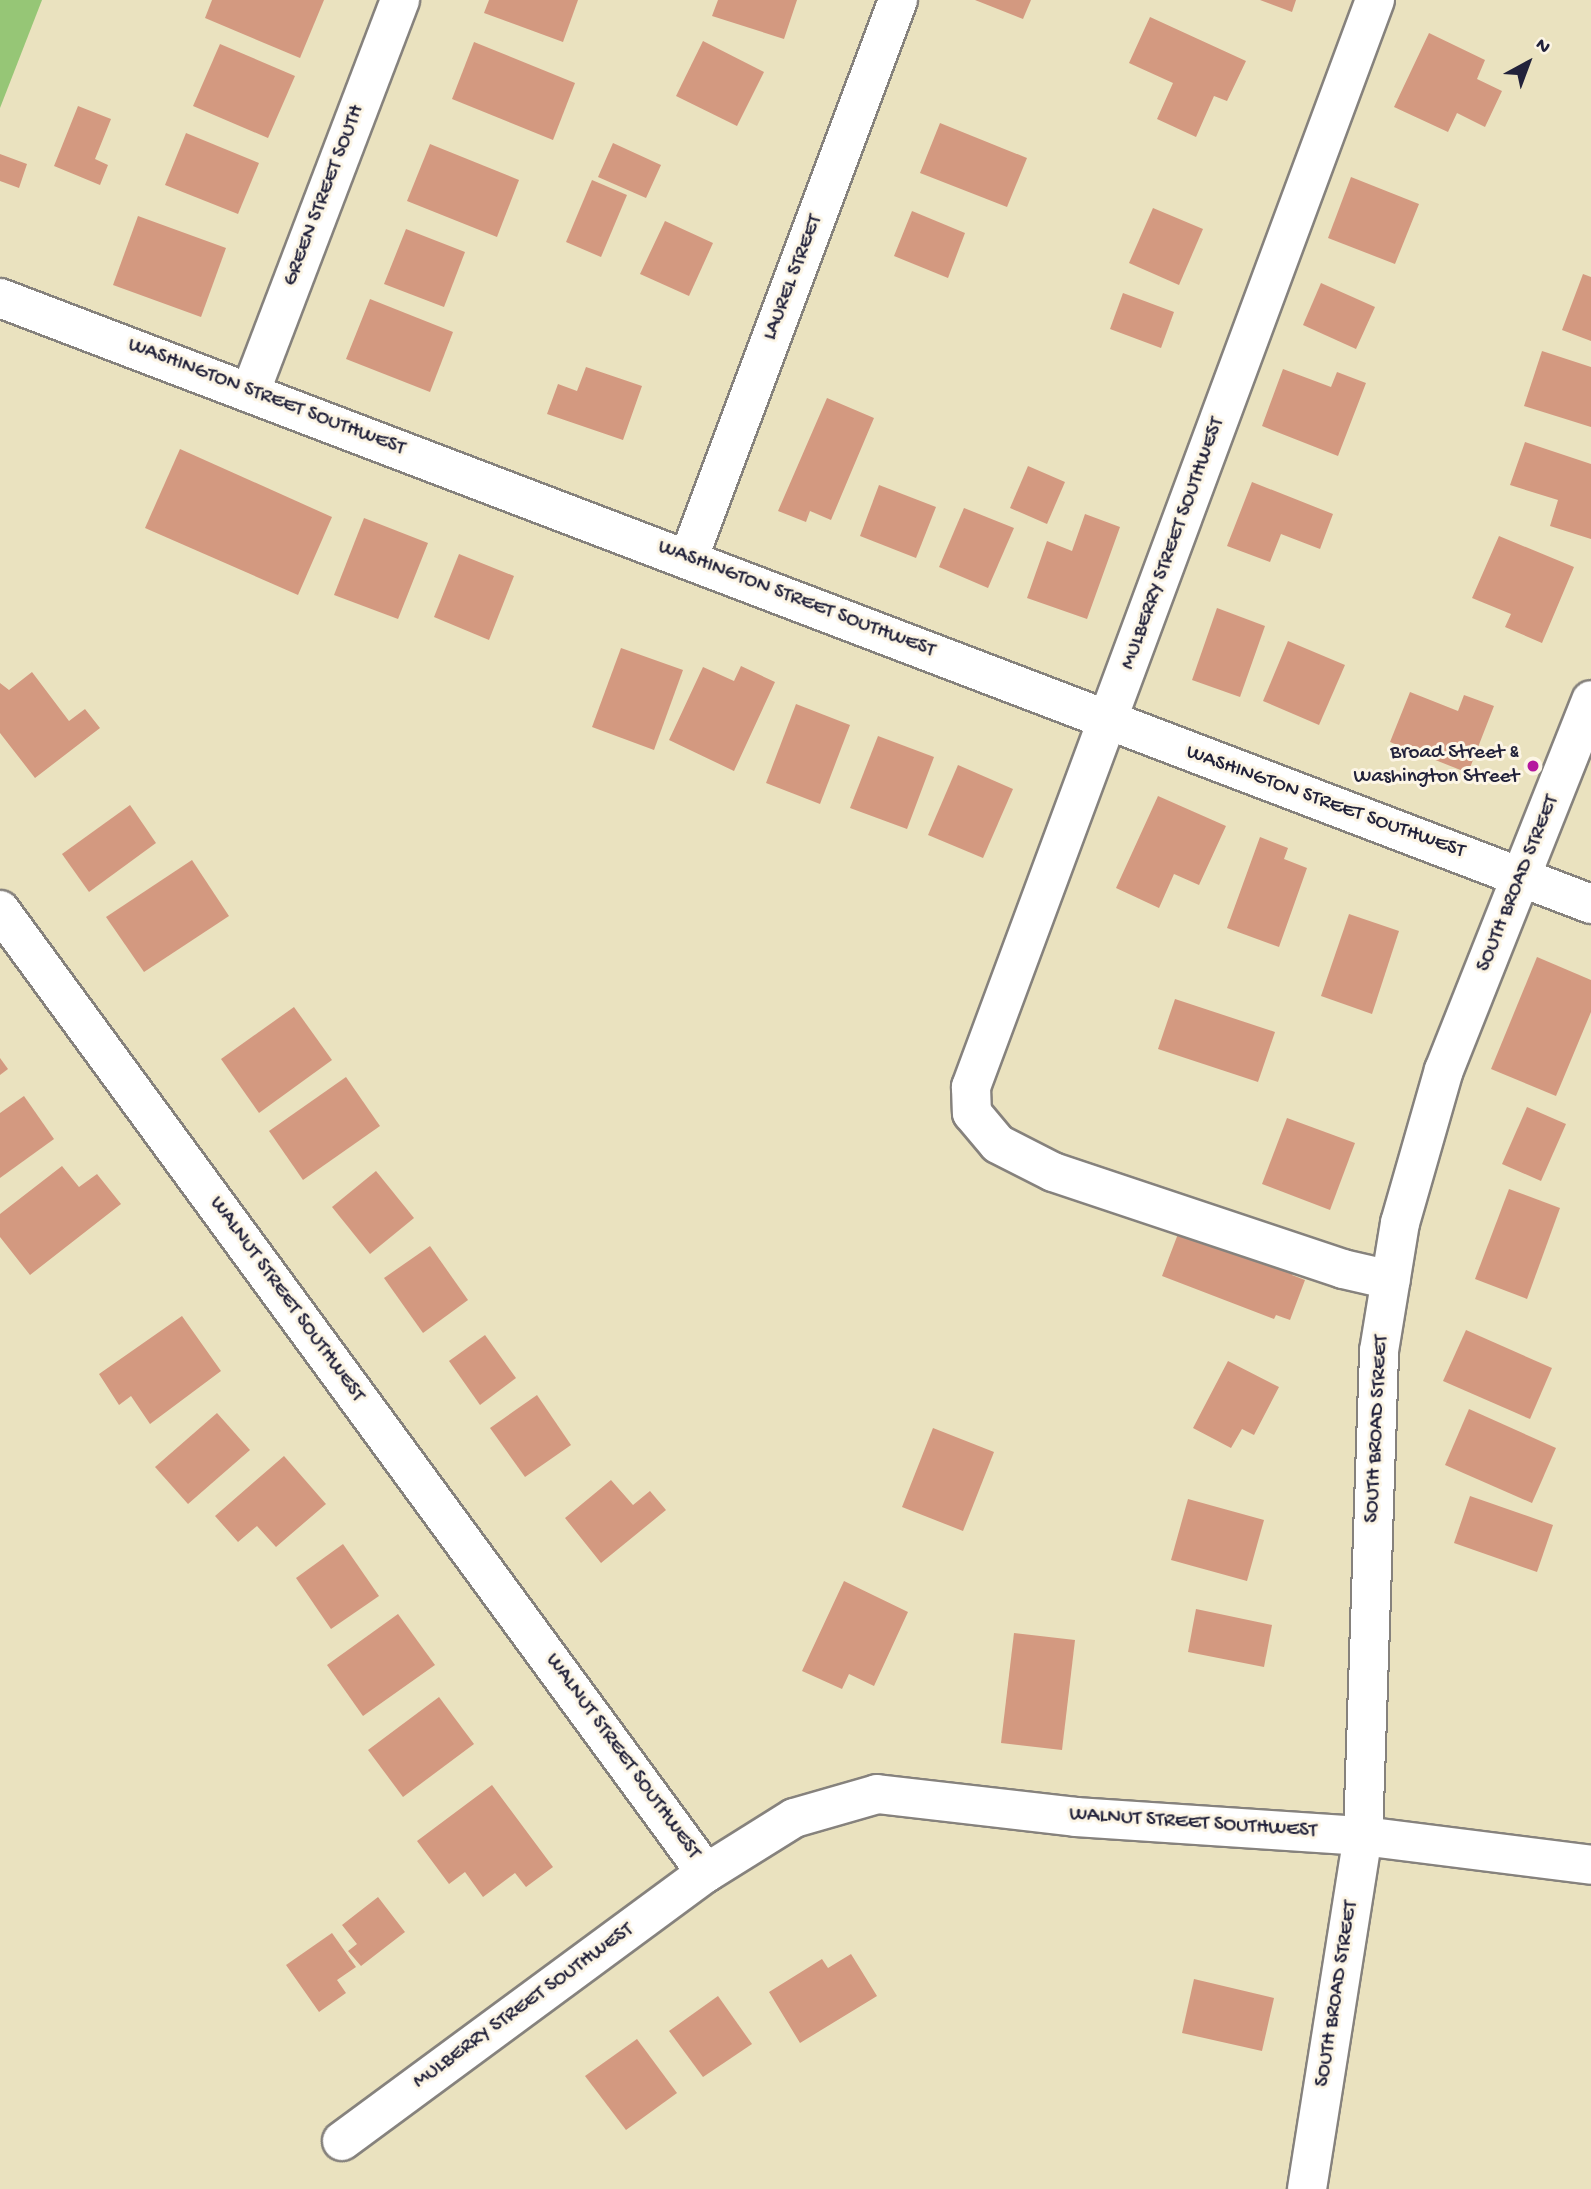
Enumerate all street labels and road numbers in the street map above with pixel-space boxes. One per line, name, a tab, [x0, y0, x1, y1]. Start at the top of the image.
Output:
street label: GREEN STREET SOUTH	[279, 102, 371, 290]
street label: LAUREL STREET	[759, 212, 829, 344]
street label: WASHINGTON STREET SOUTHWEST	[124, 333, 408, 463]
street label: MULBERRY STREET SOUTHWEST	[1117, 415, 1231, 673]
street label: WASHINGTON STREET SOUTHWEST	[654, 535, 938, 665]
street label: WASHINGTON STREET SOUTHWEST	[1182, 741, 1468, 865]
street label: SOUTH BROAD STREET	[1472, 792, 1566, 976]
street label: WALNUT STREET SOUTHWEST	[203, 1192, 369, 1408]
street label: SOUTH BROAD STREET	[1360, 1334, 1396, 1524]
street label: WALNUT STREET SOUTHWEST	[539, 1649, 705, 1865]
street label: WALNUT STREET SOUTHWEST	[1068, 1803, 1318, 1845]
street label: SOUTH BROAD STREET	[1311, 1899, 1365, 2089]
street label: MULBERRY STREET SOUTHWEST	[409, 1919, 639, 2095]

